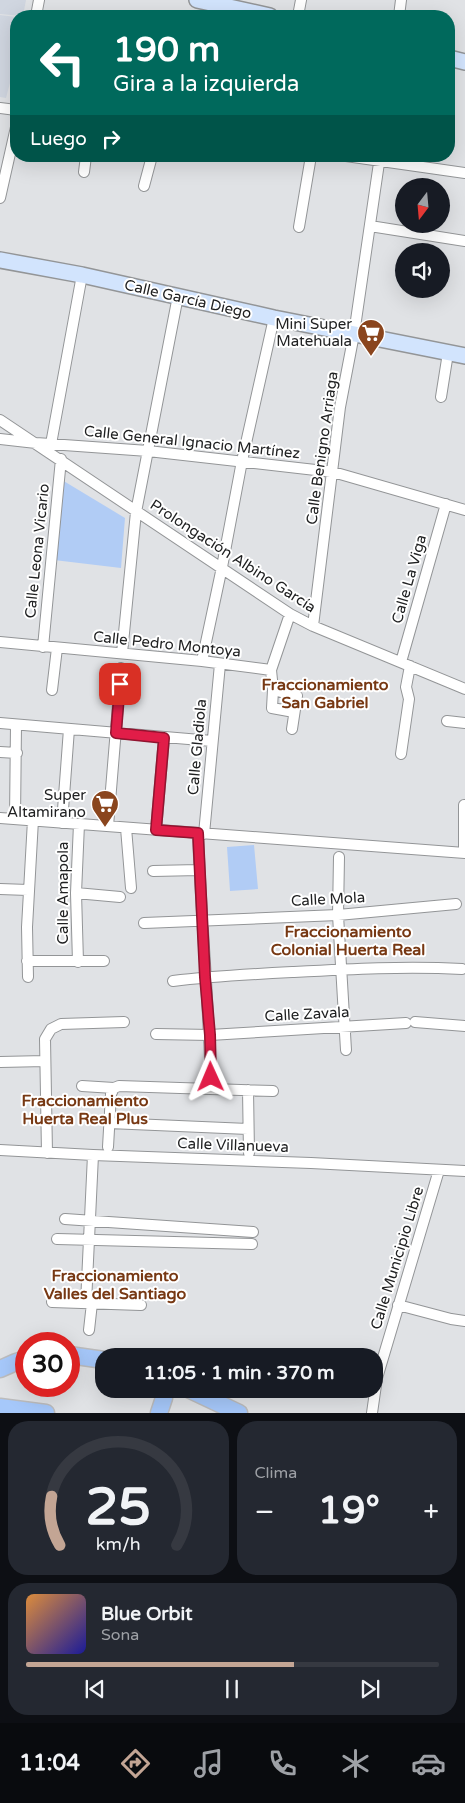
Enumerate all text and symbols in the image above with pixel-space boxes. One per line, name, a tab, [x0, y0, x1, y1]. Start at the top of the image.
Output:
text: 190 m	[113, 29, 220, 71]
icon: left	[30, 30, 95, 95]
text: Gira a la izquierda	[113, 71, 299, 97]
icon: right	[97, 125, 125, 153]
text: Luego	[30, 128, 87, 150]
north arrow	[395, 178, 450, 232]
map controls	[395, 178, 450, 298]
button: sound	[395, 243, 450, 298]
street label: Calle García Diego	[123, 276, 253, 322]
place label: Mini Super Matehuala	[275, 315, 352, 350]
supermarket icon: Mini Super Matehuala	[356, 318, 386, 357]
street label: Calle Benigno Arriaga	[302, 370, 342, 526]
street label: Calle General Ignacio Martínez	[83, 422, 301, 462]
street label: Calle Leona Vicario	[21, 483, 53, 619]
street label: Prolongación Albino García	[147, 496, 319, 616]
street label: Calle La Viga	[388, 533, 430, 625]
street label: Calle Pedro Montoya	[92, 627, 242, 661]
pin	[99, 663, 141, 705]
icon: arrive	[106, 670, 134, 698]
district label: Fraccionamiento San Gabriel	[262, 675, 389, 713]
street label: Calle Gladiola	[184, 698, 210, 796]
place label: Super Altamirano	[7, 786, 86, 821]
supermarket icon: Super Altamirano	[90, 789, 120, 828]
street label: Calle Amapola	[54, 842, 72, 944]
street label: Calle Mola	[290, 888, 366, 910]
district label: Fraccionamiento Colonial Huerta Real	[271, 922, 425, 960]
street label: Calle Zavala	[264, 1003, 350, 1025]
position arrow	[184, 1050, 236, 1102]
district label: Fraccionamiento Huerta Real Plus	[22, 1091, 149, 1129]
street label: Calle Villanueva	[177, 1134, 289, 1156]
street label: Calle Municipio Libre	[367, 1184, 427, 1332]
district label: Fraccionamiento Valles del Santiago	[44, 1266, 187, 1304]
speed limit sign: 30	[15, 1332, 80, 1397]
text: 11:05 · 1 min · 370 m	[143, 1362, 335, 1384]
text: Clima	[255, 1463, 297, 1483]
text: 25	[86, 1476, 151, 1539]
text: 19°	[318, 1488, 380, 1534]
text: −	[255, 1495, 274, 1529]
text: +	[423, 1495, 439, 1529]
text: km/h	[96, 1534, 141, 1555]
text: Blue Orbit	[101, 1603, 193, 1625]
text: Sona	[101, 1625, 139, 1645]
icon: previous	[81, 1675, 109, 1703]
icon: pause	[218, 1675, 246, 1703]
icon: next	[356, 1675, 384, 1703]
icon: directions	[118, 1746, 153, 1781]
icon: music	[191, 1746, 226, 1781]
icon: phone	[265, 1746, 300, 1781]
icon: climate	[338, 1746, 373, 1781]
icon: car	[411, 1746, 446, 1781]
text: 11:04	[19, 1750, 80, 1776]

